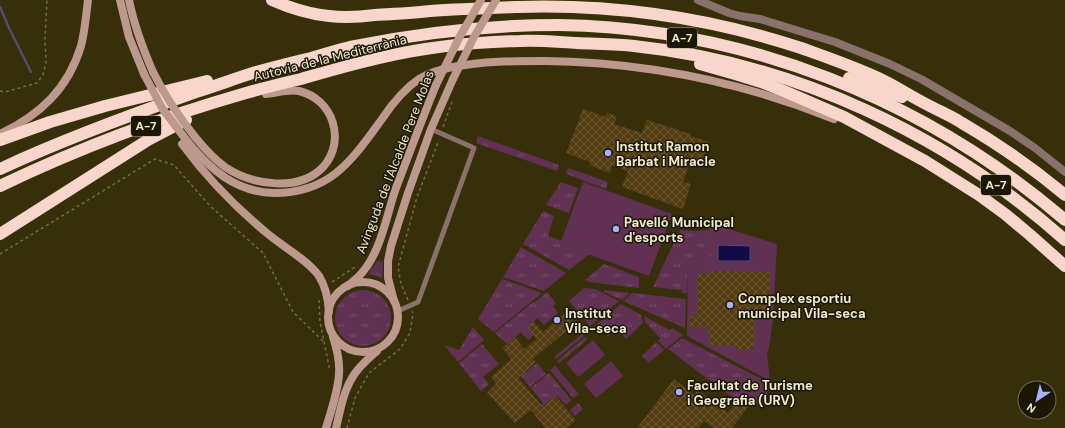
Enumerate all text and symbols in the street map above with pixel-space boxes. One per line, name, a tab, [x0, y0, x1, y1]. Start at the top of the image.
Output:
road number: A-7	[667, 28, 697, 48]
street label: Autovia de la Mediterrània	[252, 31, 408, 85]
street label: Avinguda de l'Alcalde Pere Molas	[352, 68, 438, 256]
road number: A-7	[131, 116, 161, 136]
place label: Institut Ramon Barbat i Miracle	[616, 138, 716, 170]
marker: Institut Ramon Barbat i Miracle	[603, 148, 613, 158]
road number: A-7	[981, 175, 1011, 195]
place label: Pavelló Municipal d'esports	[624, 214, 734, 246]
marker: Pavelló Municipal d'esports	[611, 224, 621, 234]
place label: Complex esportiu municipal Vila-seca	[738, 290, 866, 322]
marker: Complex esportiu municipal Vila-seca	[725, 300, 735, 310]
place label: Institut Vila-seca	[565, 305, 627, 337]
marker: Institut Vila-seca	[552, 315, 562, 325]
place label: Facultat de Turisme i Geografia (URV)	[687, 377, 813, 409]
north arrow	[1017, 380, 1057, 420]
marker: Facultat de Turisme i Geografia (URV)	[674, 387, 684, 397]
text: N	[1024, 400, 1039, 416]

